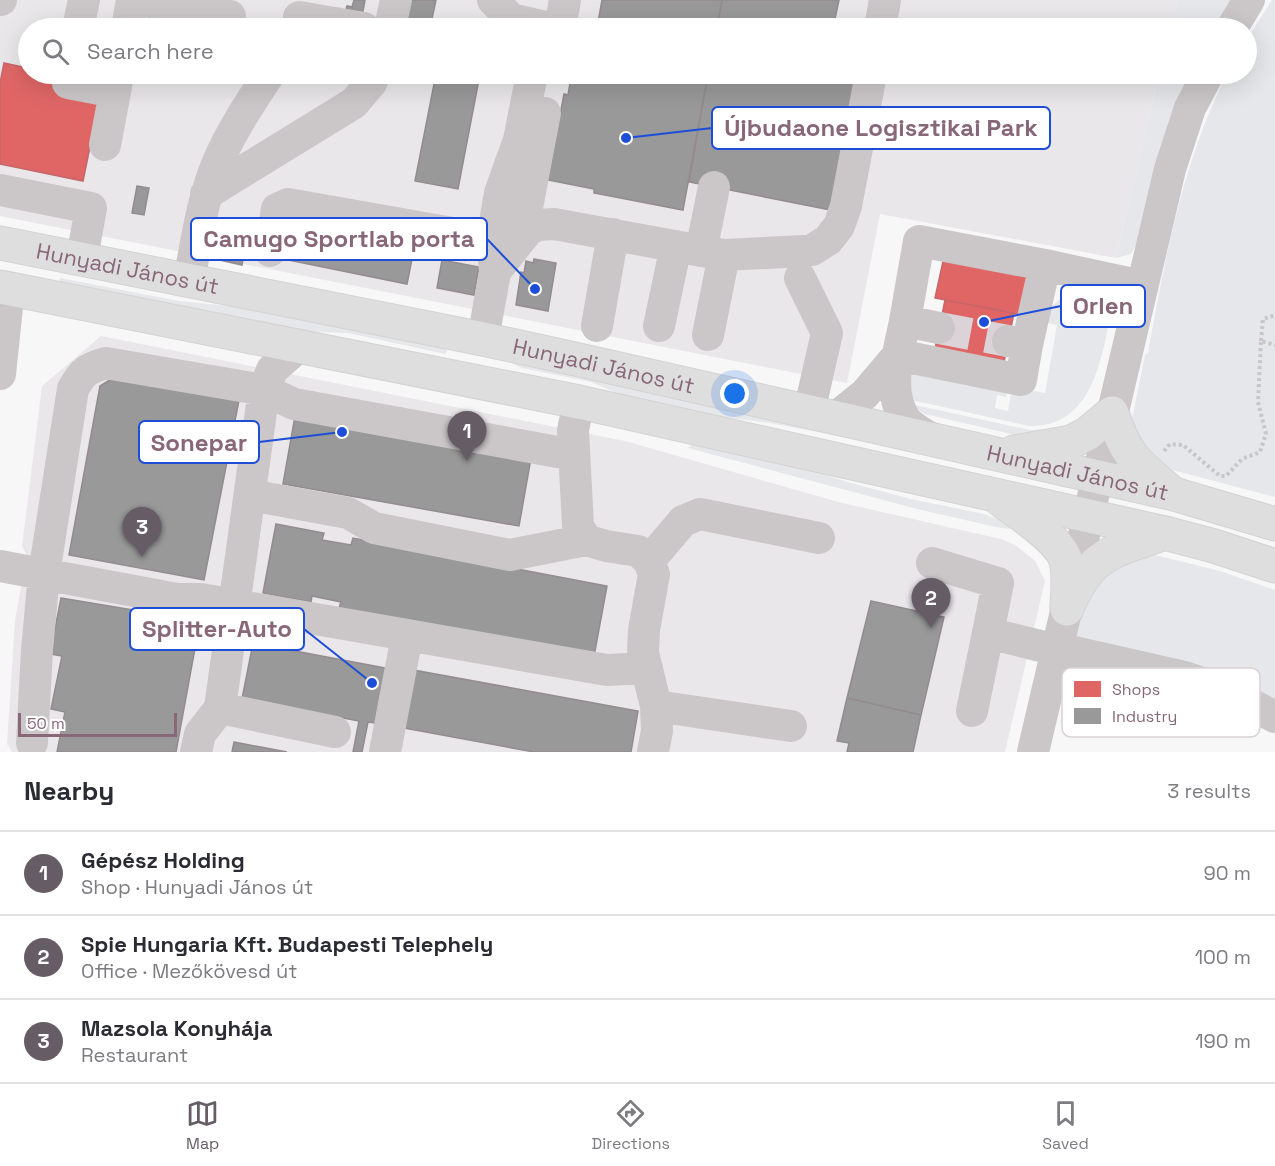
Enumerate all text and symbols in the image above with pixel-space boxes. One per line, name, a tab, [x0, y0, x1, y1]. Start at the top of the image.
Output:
search box	[18, 18, 1257, 84]
icon: search	[39, 35, 72, 68]
text: Search here	[87, 37, 214, 65]
callout: Újbudaone Logisztikai Park	[712, 107, 1050, 149]
text: Újbudaone Logisztikai Park	[724, 112, 1038, 143]
callout: Camugo Sportlab porta	[191, 218, 487, 260]
text: Camugo Sportlab porta	[203, 223, 475, 254]
street label: Hunyadi János út	[34, 237, 221, 300]
callout: Orlen	[1061, 285, 1145, 327]
text: Orlen	[1073, 290, 1133, 321]
street label: Hunyadi János út	[510, 332, 697, 400]
your location	[720, 379, 749, 408]
pin: 1	[448, 412, 486, 461]
callout: Sonepar	[139, 421, 259, 463]
text: Sonepar	[151, 427, 247, 458]
street label: Hunyadi János út	[984, 438, 1171, 506]
pin: 3	[122, 508, 162, 557]
pin: 2	[912, 578, 950, 628]
callout: Splitter-Auto	[130, 608, 304, 650]
text: Splitter-Auto	[142, 613, 292, 644]
legend	[1062, 668, 1260, 737]
text: Shops	[1112, 679, 1160, 700]
text: Industry	[1112, 706, 1177, 727]
scale bar	[18, 710, 177, 738]
text: 50 m	[27, 713, 65, 734]
text: Nearby	[24, 774, 114, 808]
text: 3 results	[1167, 778, 1251, 804]
text: Gépész Holding	[81, 846, 245, 874]
text: 1	[39, 860, 48, 886]
text: 90 m	[1204, 860, 1251, 886]
text: Shop · Hunyadi János út	[81, 874, 313, 900]
text: Spie Hungaria Kft. Budapesti Telephely	[81, 930, 493, 958]
text: 2	[38, 944, 49, 970]
text: 100 m	[1195, 944, 1251, 970]
text: Office · Mezőkövesd út	[81, 958, 297, 984]
text: Mazsola Konyhája	[81, 1014, 272, 1042]
text: 3	[37, 1028, 50, 1054]
text: 190 m	[1195, 1028, 1251, 1054]
text: Restaurant	[81, 1042, 188, 1068]
tab: Map	[186, 1097, 219, 1154]
tab: Directions	[592, 1097, 670, 1154]
tab: Saved	[1042, 1097, 1089, 1154]

